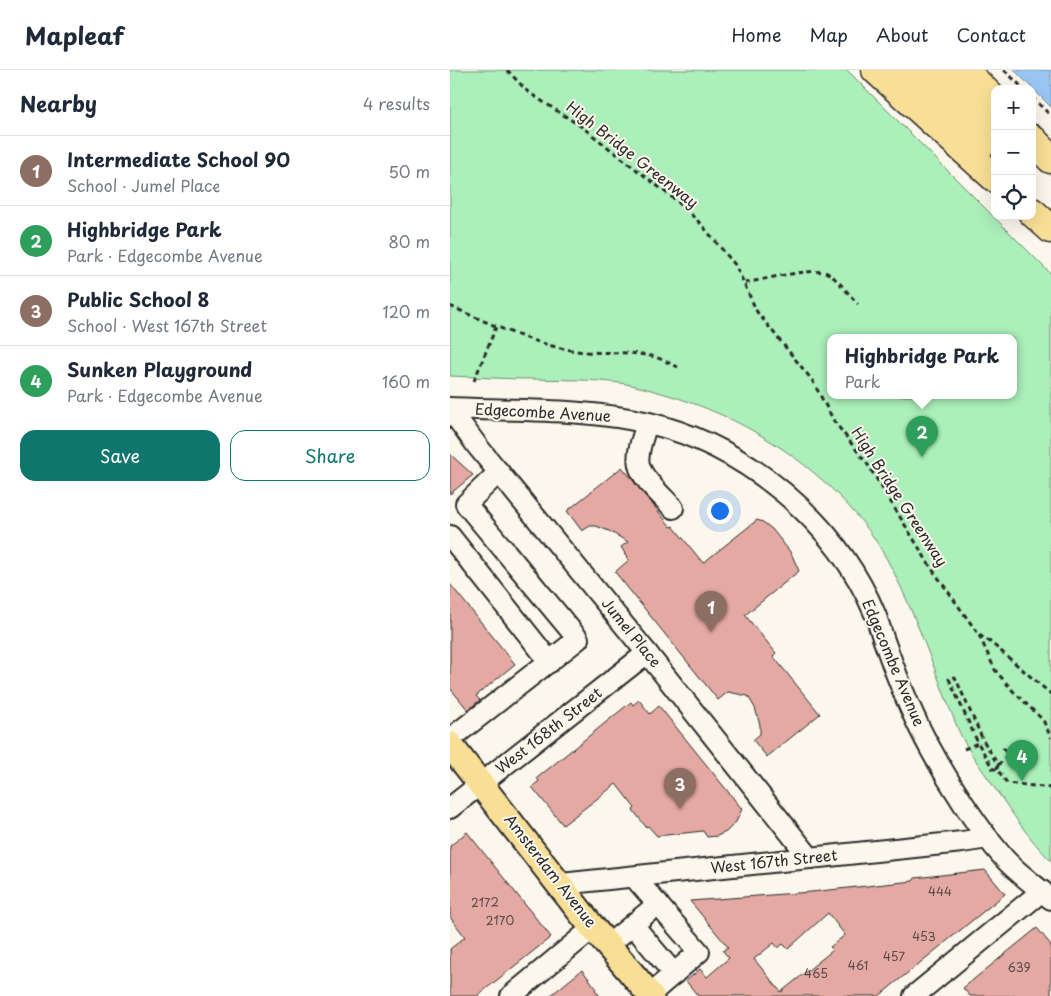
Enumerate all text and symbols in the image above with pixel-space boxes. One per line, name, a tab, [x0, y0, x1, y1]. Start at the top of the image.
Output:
text: Mapleaf	[25, 17, 124, 53]
text: Home	[731, 21, 781, 48]
text: Map	[809, 21, 848, 48]
text: About	[876, 21, 928, 48]
text: Contact	[956, 21, 1026, 48]
map controls	[991, 85, 1036, 220]
button: +	[991, 85, 1036, 130]
text: Nearby	[20, 87, 97, 119]
text: 4 results	[363, 91, 430, 115]
street label: High Bridge Greenway	[562, 95, 704, 213]
button: −	[991, 130, 1036, 175]
text: Intermediate School 90	[67, 145, 290, 173]
text: 1	[32, 159, 40, 183]
text: 50 m	[389, 159, 430, 183]
text: School · Jumel Place	[67, 173, 220, 197]
button: locate	[991, 175, 1036, 220]
text: Highbridge Park	[67, 215, 222, 243]
text: 2	[30, 229, 42, 253]
text: 80 m	[388, 229, 430, 253]
text: Park · Edgecombe Avenue	[67, 243, 263, 267]
text: Public School 8	[67, 285, 209, 313]
text: 3	[31, 299, 41, 323]
text: 120 m	[383, 299, 430, 323]
text: School · West 167th Street	[67, 313, 267, 337]
popup	[827, 334, 1017, 399]
text: Highbridge Park	[845, 341, 999, 369]
text: Sunken Playground	[67, 355, 252, 383]
text: 4	[31, 369, 41, 393]
text: 160 m	[382, 369, 430, 393]
text: Park	[845, 369, 880, 393]
text: Park · Edgecombe Avenue	[67, 383, 263, 407]
street label: Edgecombe Avenue	[474, 396, 612, 427]
pin: 2	[906, 416, 938, 457]
street label: High Bridge Greenway	[846, 422, 954, 570]
button: Save	[20, 430, 220, 481]
button: Share	[230, 430, 430, 481]
your location	[707, 498, 733, 524]
pin: 1	[695, 591, 727, 632]
street label: Jumel Place	[597, 592, 667, 672]
street label: Edgecombe Avenue	[857, 595, 932, 730]
street label: West 168th Street	[490, 681, 606, 779]
pin: 4	[1006, 740, 1038, 781]
pin: 3	[664, 768, 696, 809]
street label: Amsterdam Avenue	[499, 808, 603, 932]
street label: West 167th Street	[709, 842, 838, 879]
house number: 444	[928, 882, 952, 900]
house number: 2172	[471, 893, 499, 911]
house number: 2170	[486, 911, 514, 929]
house number: 453	[912, 927, 936, 945]
house number: 457	[883, 947, 905, 965]
house number: 461	[848, 956, 868, 974]
house number: 639	[1008, 958, 1030, 976]
house number: 465	[804, 964, 828, 982]

